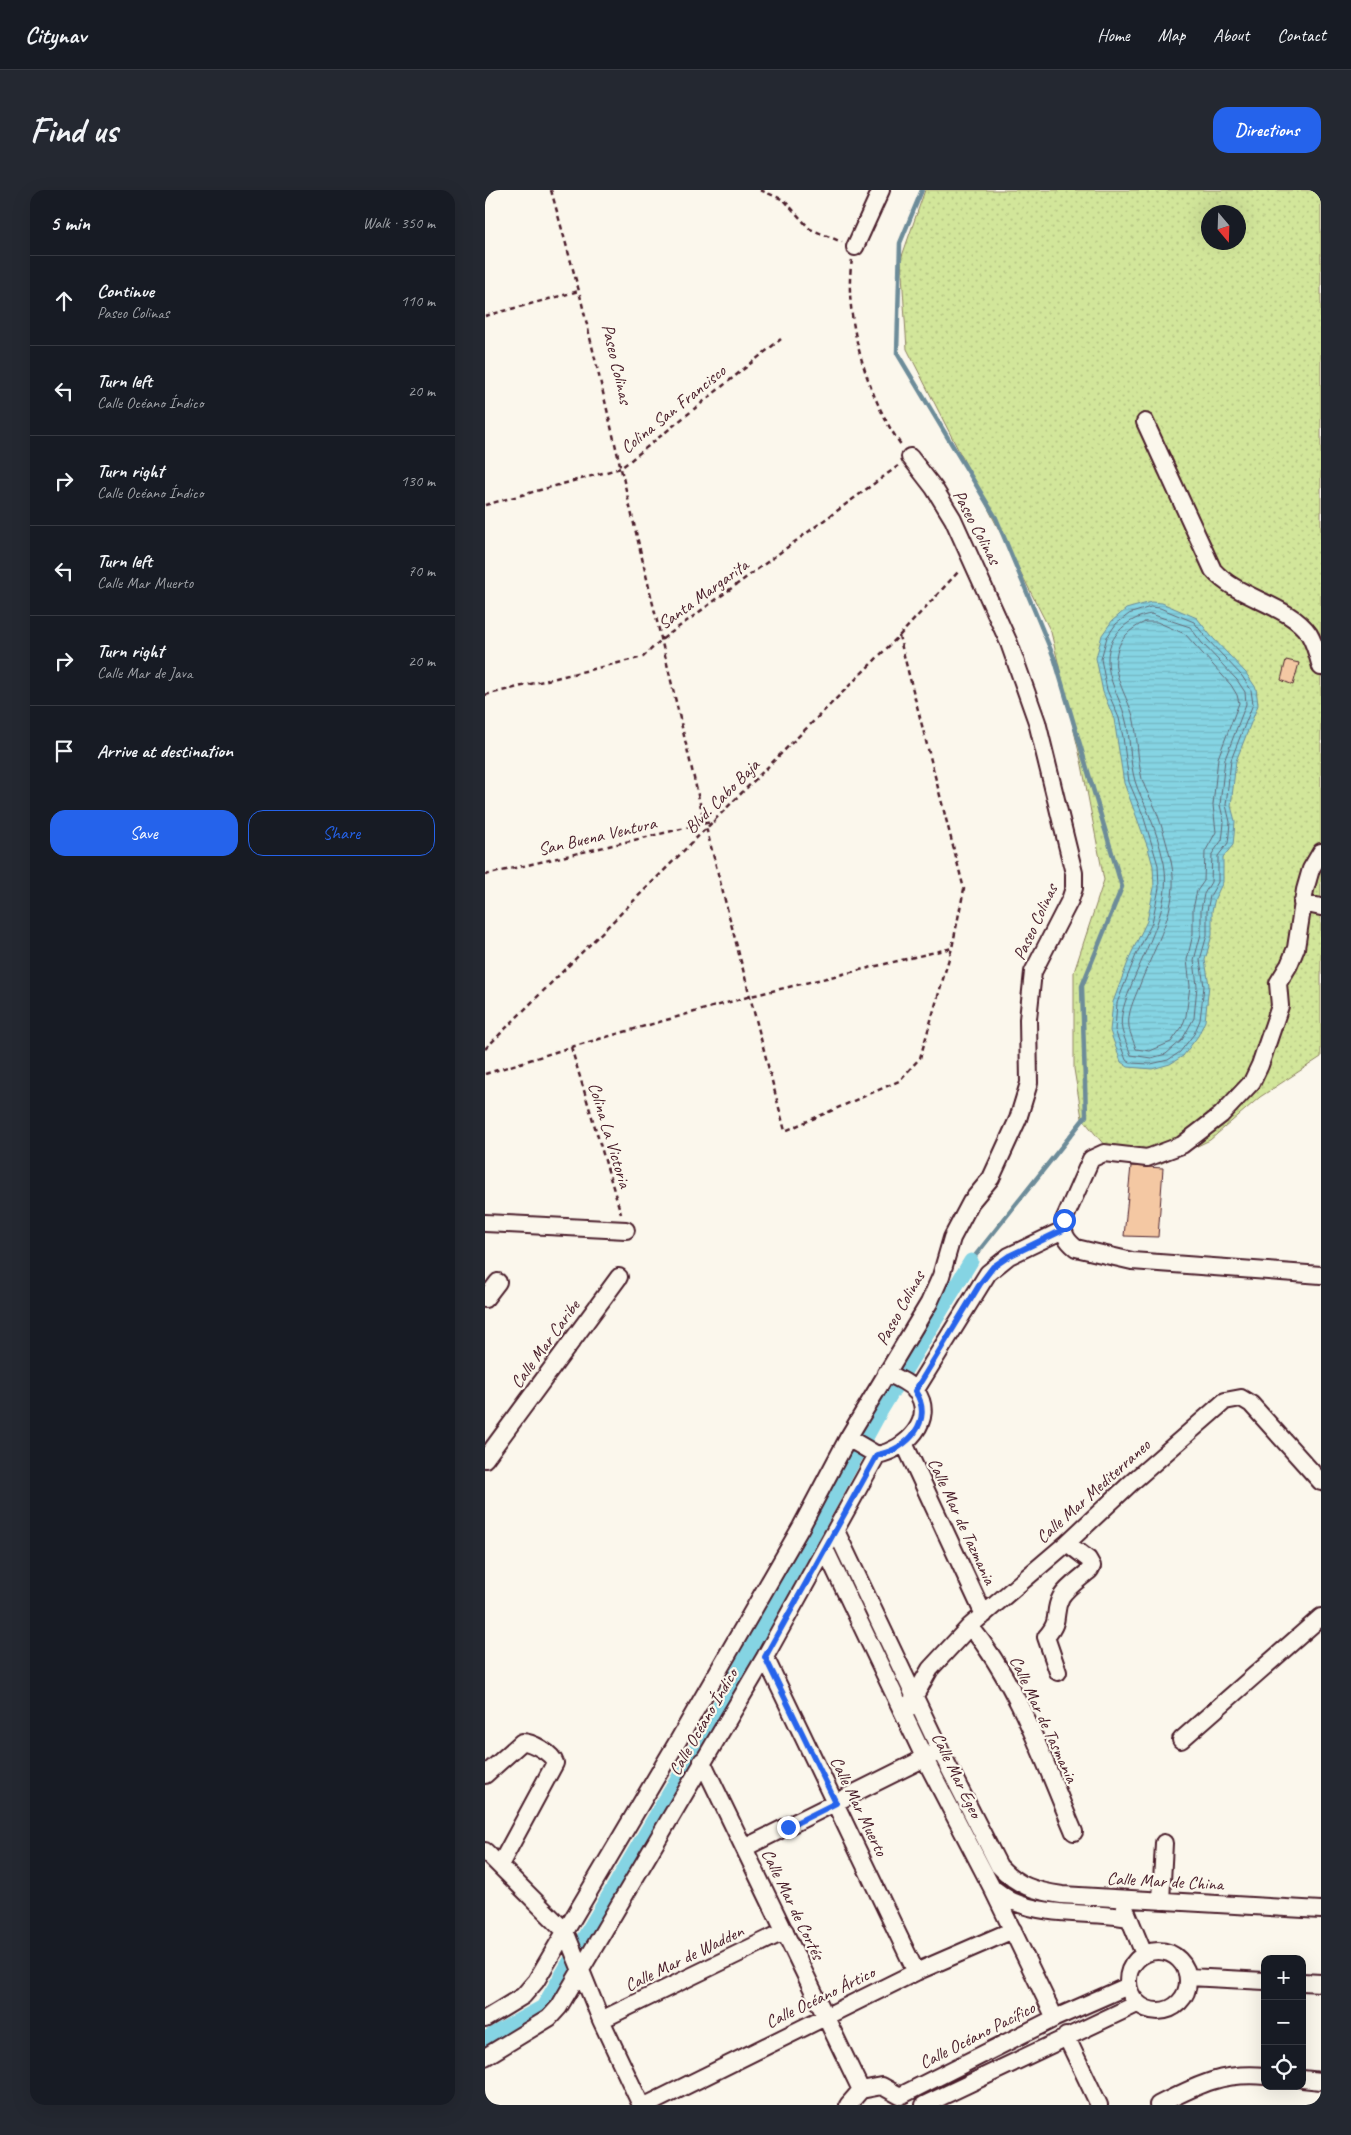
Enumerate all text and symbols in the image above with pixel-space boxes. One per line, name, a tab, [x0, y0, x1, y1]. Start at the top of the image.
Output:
text: Citynav	[25, 20, 86, 50]
text: Home	[1097, 24, 1130, 46]
text: Map	[1158, 24, 1185, 46]
text: About	[1213, 24, 1249, 46]
text: Contact	[1277, 24, 1326, 46]
button: Directions	[1213, 107, 1321, 153]
text: Find us	[30, 108, 117, 153]
north arrow	[1201, 205, 1246, 250]
text: 5 min	[50, 210, 90, 236]
text: Walk · 350 m	[363, 213, 435, 233]
text: Continue	[97, 279, 154, 303]
icon: ahead	[50, 287, 78, 315]
text: 110 m	[401, 291, 435, 311]
text: Paseo Colinas	[97, 303, 169, 323]
street label: Paseo Colinas	[597, 322, 637, 408]
street label: Colina San Francisco	[616, 359, 731, 458]
text: Turn left	[97, 369, 152, 393]
icon: left	[50, 377, 78, 405]
text: 20 m	[408, 381, 435, 401]
text: Calle Océano Índico	[97, 393, 203, 413]
text: Turn right	[97, 459, 164, 483]
icon: right	[50, 467, 78, 495]
text: 130 m	[401, 471, 435, 491]
text: Calle Océano Índico	[97, 483, 203, 503]
street label: Paseo Colinas	[948, 486, 1007, 570]
text: Turn left	[97, 549, 152, 573]
street label: Santa Margarita	[654, 553, 754, 634]
icon: left	[50, 557, 78, 585]
text: 70 m	[408, 561, 435, 581]
text: Calle Mar Muerto	[97, 573, 193, 593]
text: Turn right	[97, 639, 164, 663]
icon: right	[50, 647, 78, 675]
text: 20 m	[408, 651, 435, 671]
text: Calle Mar de Java	[97, 663, 192, 683]
icon: arrive	[50, 737, 78, 765]
text: Arrive at destination	[97, 739, 233, 763]
street label: Blvd. Cabo Baja	[680, 753, 765, 838]
button: Save	[50, 810, 238, 856]
button: Share	[248, 810, 435, 856]
street label: San Buena Ventura	[536, 811, 659, 860]
street label: Paseo Colinas	[1008, 879, 1063, 963]
street label: Colina La Victoria	[584, 1080, 637, 1192]
route start	[1053, 1209, 1076, 1232]
street label: Paseo Colinas	[871, 1266, 930, 1349]
street label: Calle Mar Caribe	[506, 1295, 585, 1392]
street label: Calle Mar Mediterraneo	[1031, 1433, 1156, 1548]
street label: Calle Mar de Tazmania	[923, 1454, 1002, 1589]
street label: Calle Mar de Tasmania	[1005, 1652, 1084, 1788]
street label: Calle Océano Índico	[664, 1663, 743, 1779]
street label: Calle Mar Egeo	[927, 1729, 988, 1823]
street label: Calle Mar Muerto	[825, 1753, 893, 1861]
route end	[777, 1816, 800, 1839]
street label: Calle Mar de Cortés	[757, 1845, 830, 1965]
street label: Calle Mar de China	[1106, 1867, 1225, 1895]
street label: Calle Mar de Wadden	[621, 1919, 748, 1996]
map controls	[1261, 1955, 1306, 2090]
button: +	[1261, 1955, 1306, 2000]
street label: Calle Océano Ártico	[762, 1960, 880, 2033]
street label: Calle Océano Pacífico	[916, 1996, 1040, 2074]
button: −	[1261, 2000, 1306, 2045]
button: locate	[1261, 2045, 1306, 2090]

